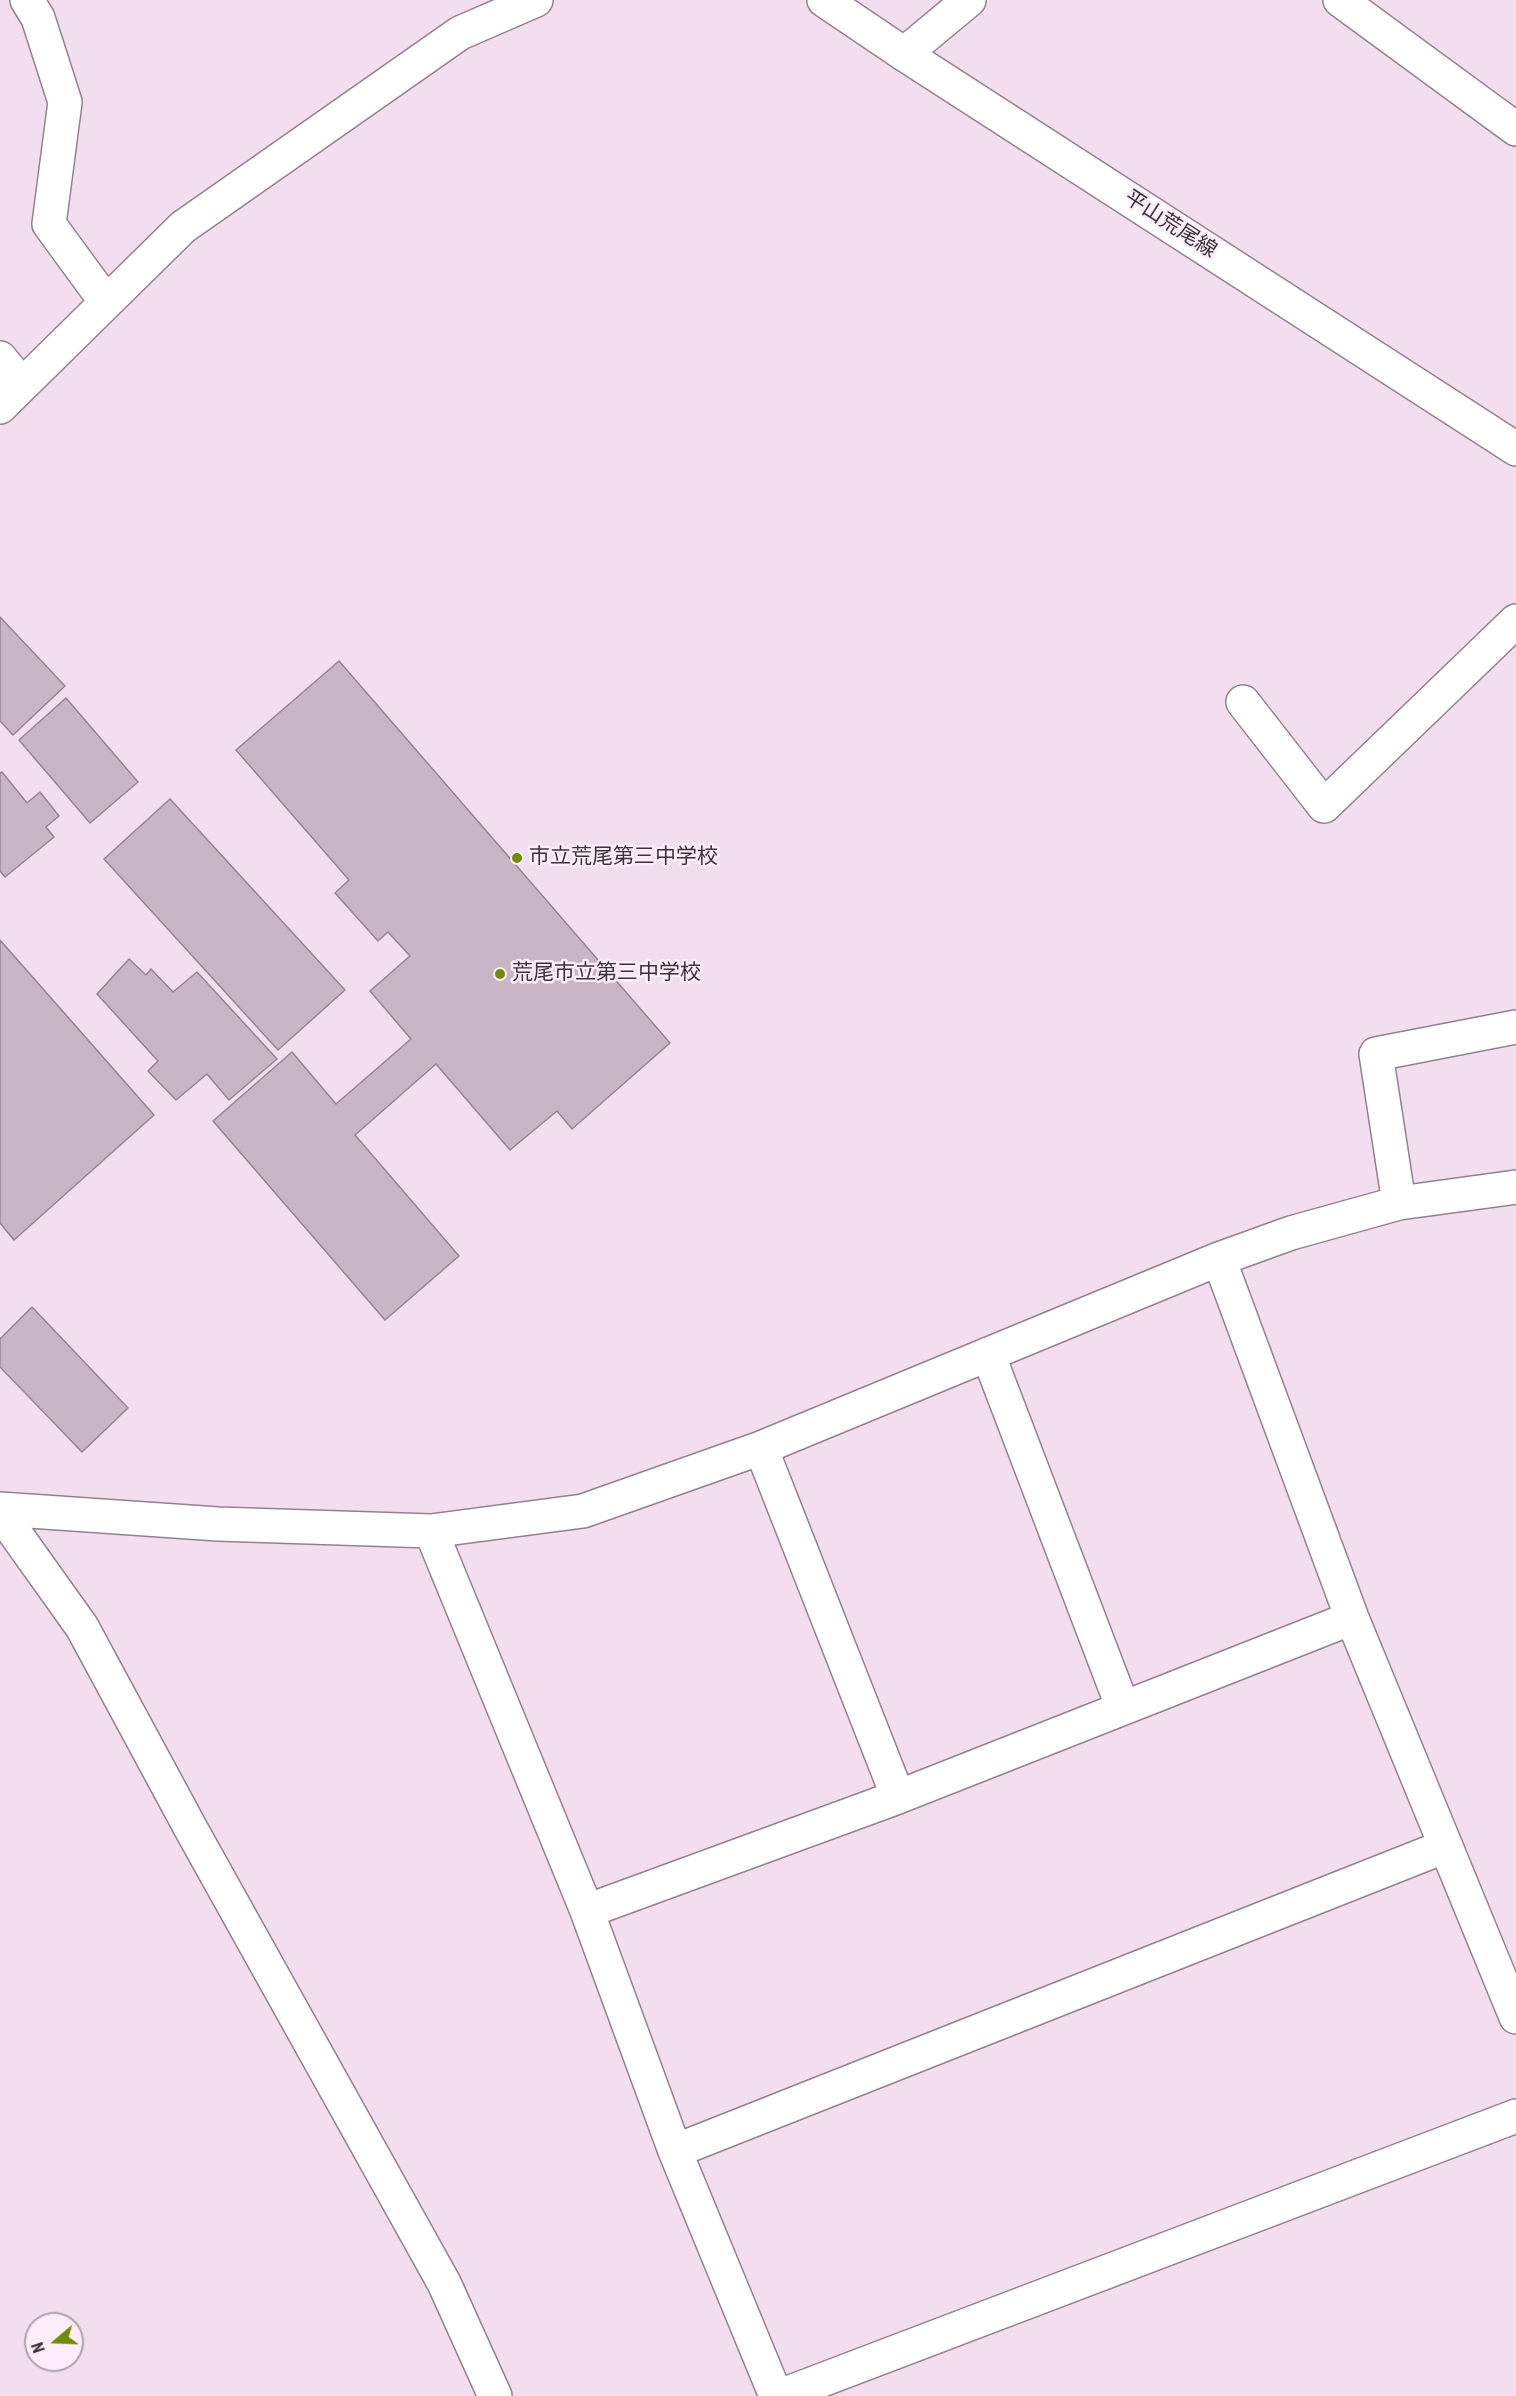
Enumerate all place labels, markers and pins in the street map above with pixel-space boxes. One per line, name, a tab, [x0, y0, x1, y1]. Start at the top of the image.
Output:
place label: 市立荒尾第三中学校	[529, 845, 718, 871]
marker: 市立荒尾第三中学校	[510, 851, 524, 865]
place label: 荒尾市立第三中学校	[512, 961, 701, 987]
marker: 荒尾市立第三中学校	[493, 967, 507, 981]

